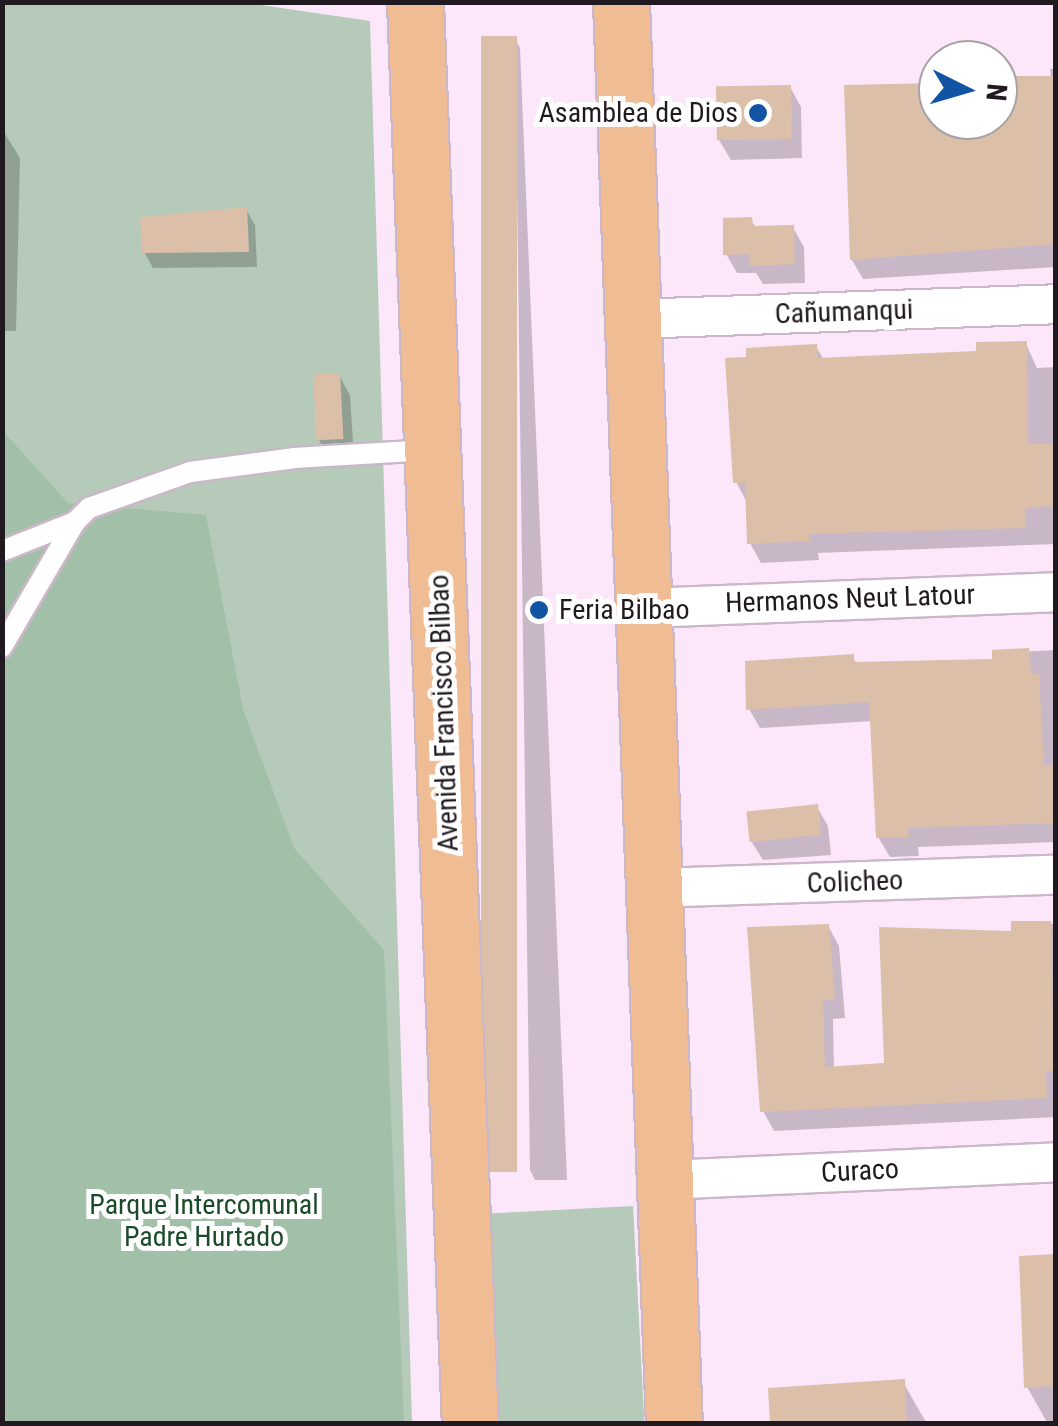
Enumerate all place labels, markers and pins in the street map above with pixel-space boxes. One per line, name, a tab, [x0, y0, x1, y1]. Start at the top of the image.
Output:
place label: Asamblea de Dios	[539, 96, 738, 130]
marker: Asamblea de Dios	[747, 102, 769, 124]
place label: Feria Bilbao	[559, 593, 690, 627]
marker: Feria Bilbao	[528, 599, 550, 621]

